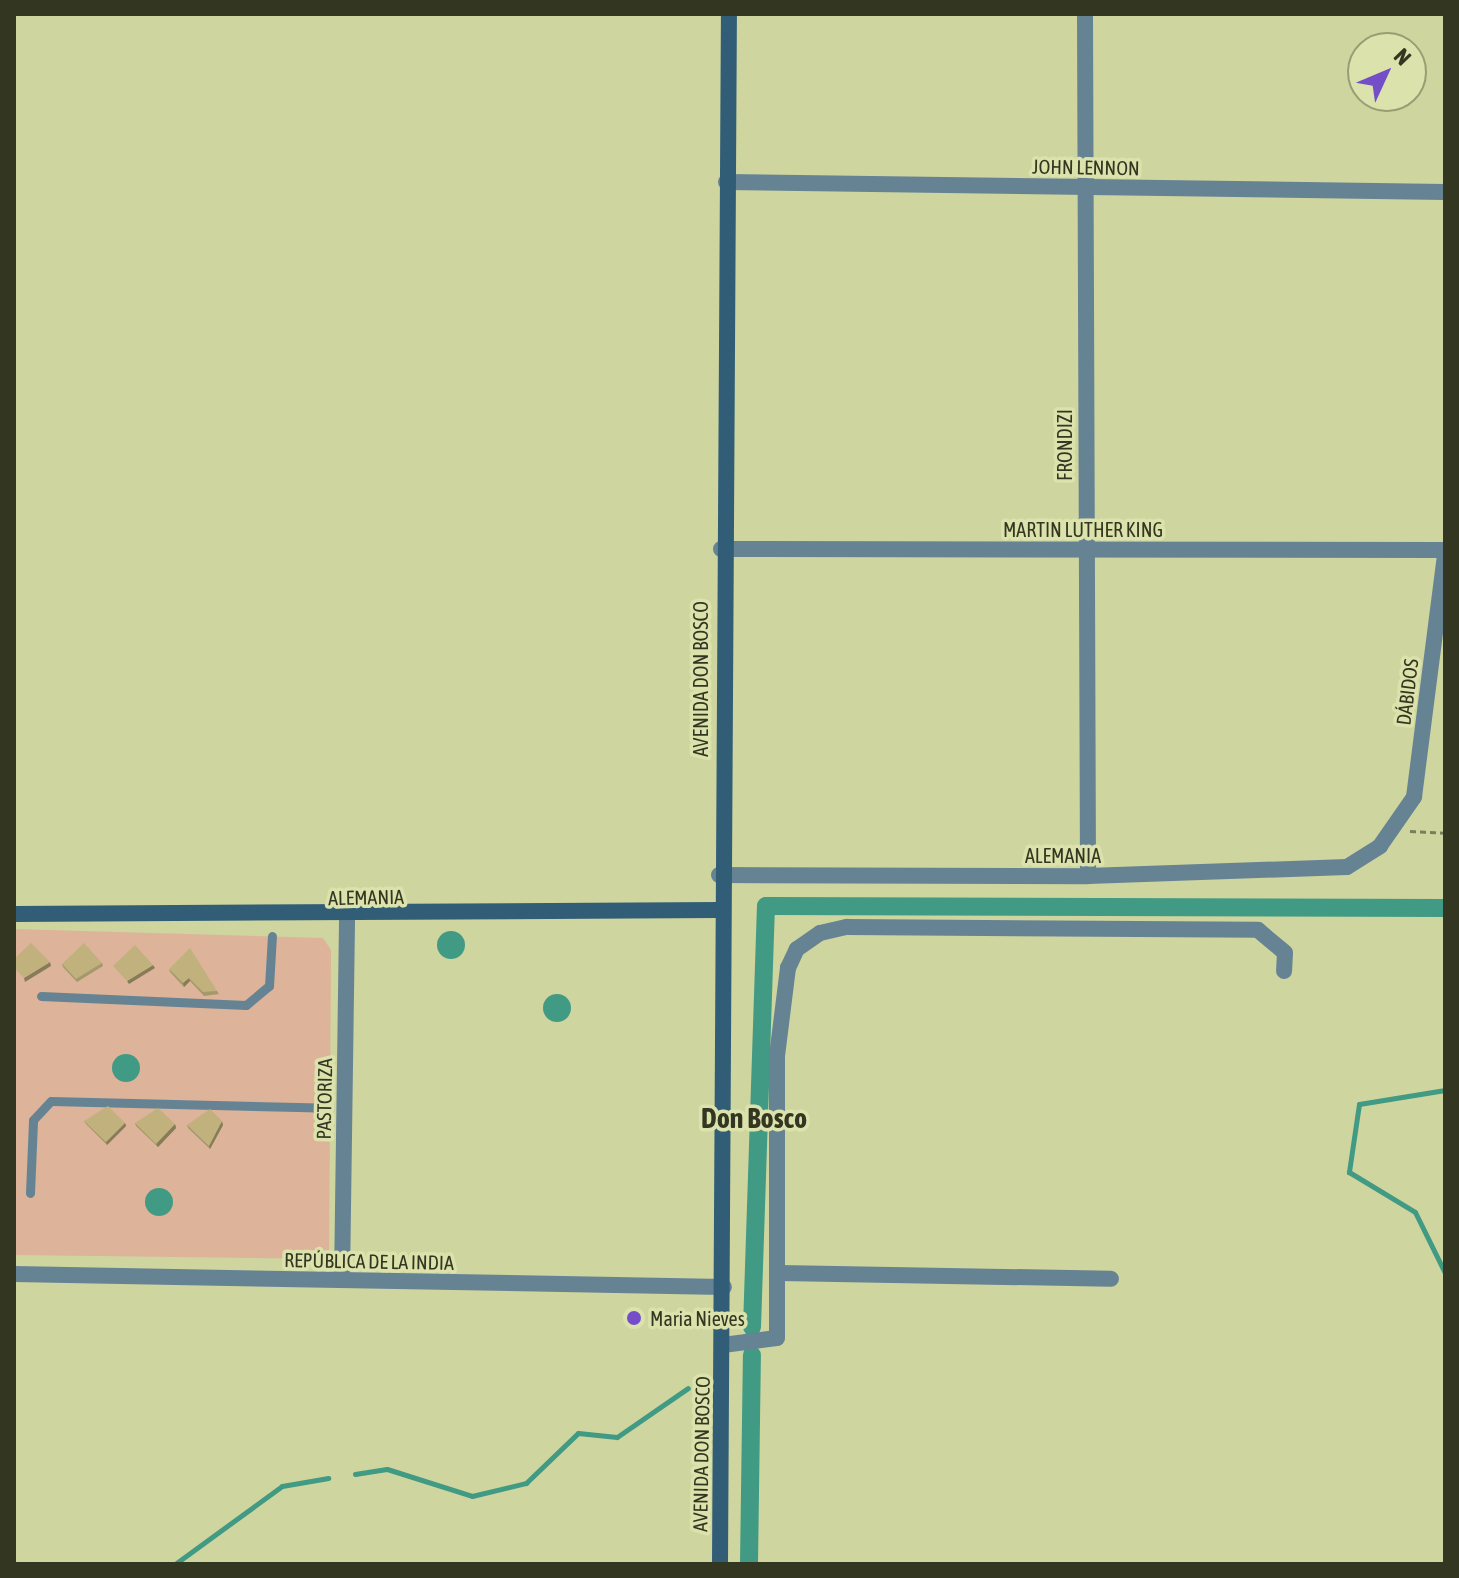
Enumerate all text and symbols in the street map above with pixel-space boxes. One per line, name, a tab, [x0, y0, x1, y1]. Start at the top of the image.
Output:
north arrow	[1347, 32, 1427, 112]
text: N	[1389, 43, 1417, 70]
street label: JOHN LENNON	[1032, 154, 1140, 180]
street label: FRONDIZI	[1052, 409, 1076, 481]
street label: MARTIN LUTHER KING	[1003, 517, 1163, 541]
street label: AVENIDA DON BOSCO	[688, 601, 712, 757]
street label: DÁBIDOS	[1391, 657, 1423, 727]
street label: ALEMANIA	[1025, 843, 1101, 867]
street label: ALEMANIA	[328, 884, 404, 910]
street label: PASTORIZA	[311, 1058, 337, 1140]
district label: Don Bosco	[701, 1101, 807, 1135]
street label: REPÚBLICA DE LA INDIA	[284, 1248, 454, 1274]
place label: Maria Nieves	[650, 1306, 745, 1330]
marker: Maria Nieves	[625, 1309, 643, 1327]
street label: AVENIDA DON BOSCO	[688, 1376, 714, 1532]

